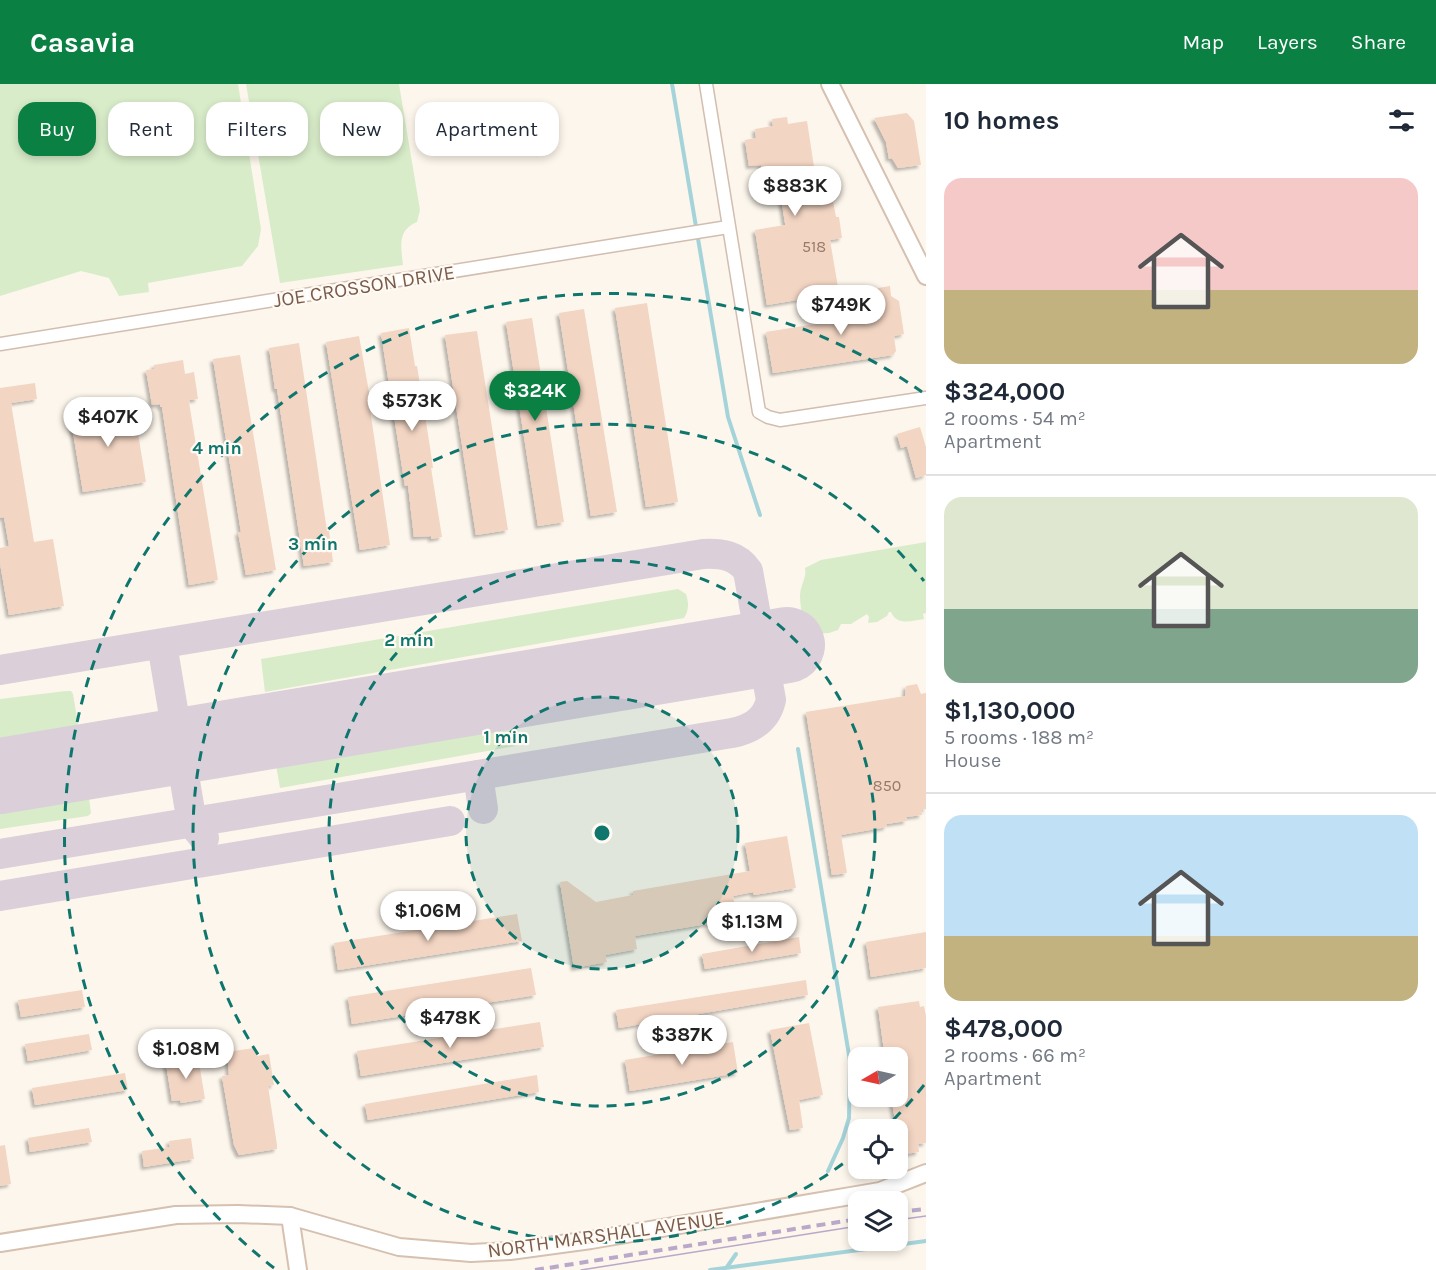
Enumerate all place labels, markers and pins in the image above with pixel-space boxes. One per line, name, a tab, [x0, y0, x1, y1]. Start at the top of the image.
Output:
pin: $883K	[753, 166, 837, 217]
pin: $749K	[799, 285, 883, 336]
pin: $324K	[493, 371, 577, 422]
pin: $573K	[370, 381, 454, 432]
pin: $407K	[66, 397, 150, 448]
centre of rings	[592, 823, 612, 843]
pin: $1.06M	[379, 891, 477, 942]
pin: $1.13M	[703, 902, 801, 953]
pin: $478K	[408, 998, 492, 1049]
pin: $387K	[640, 1015, 724, 1066]
pin: $1.08M	[137, 1029, 235, 1080]

